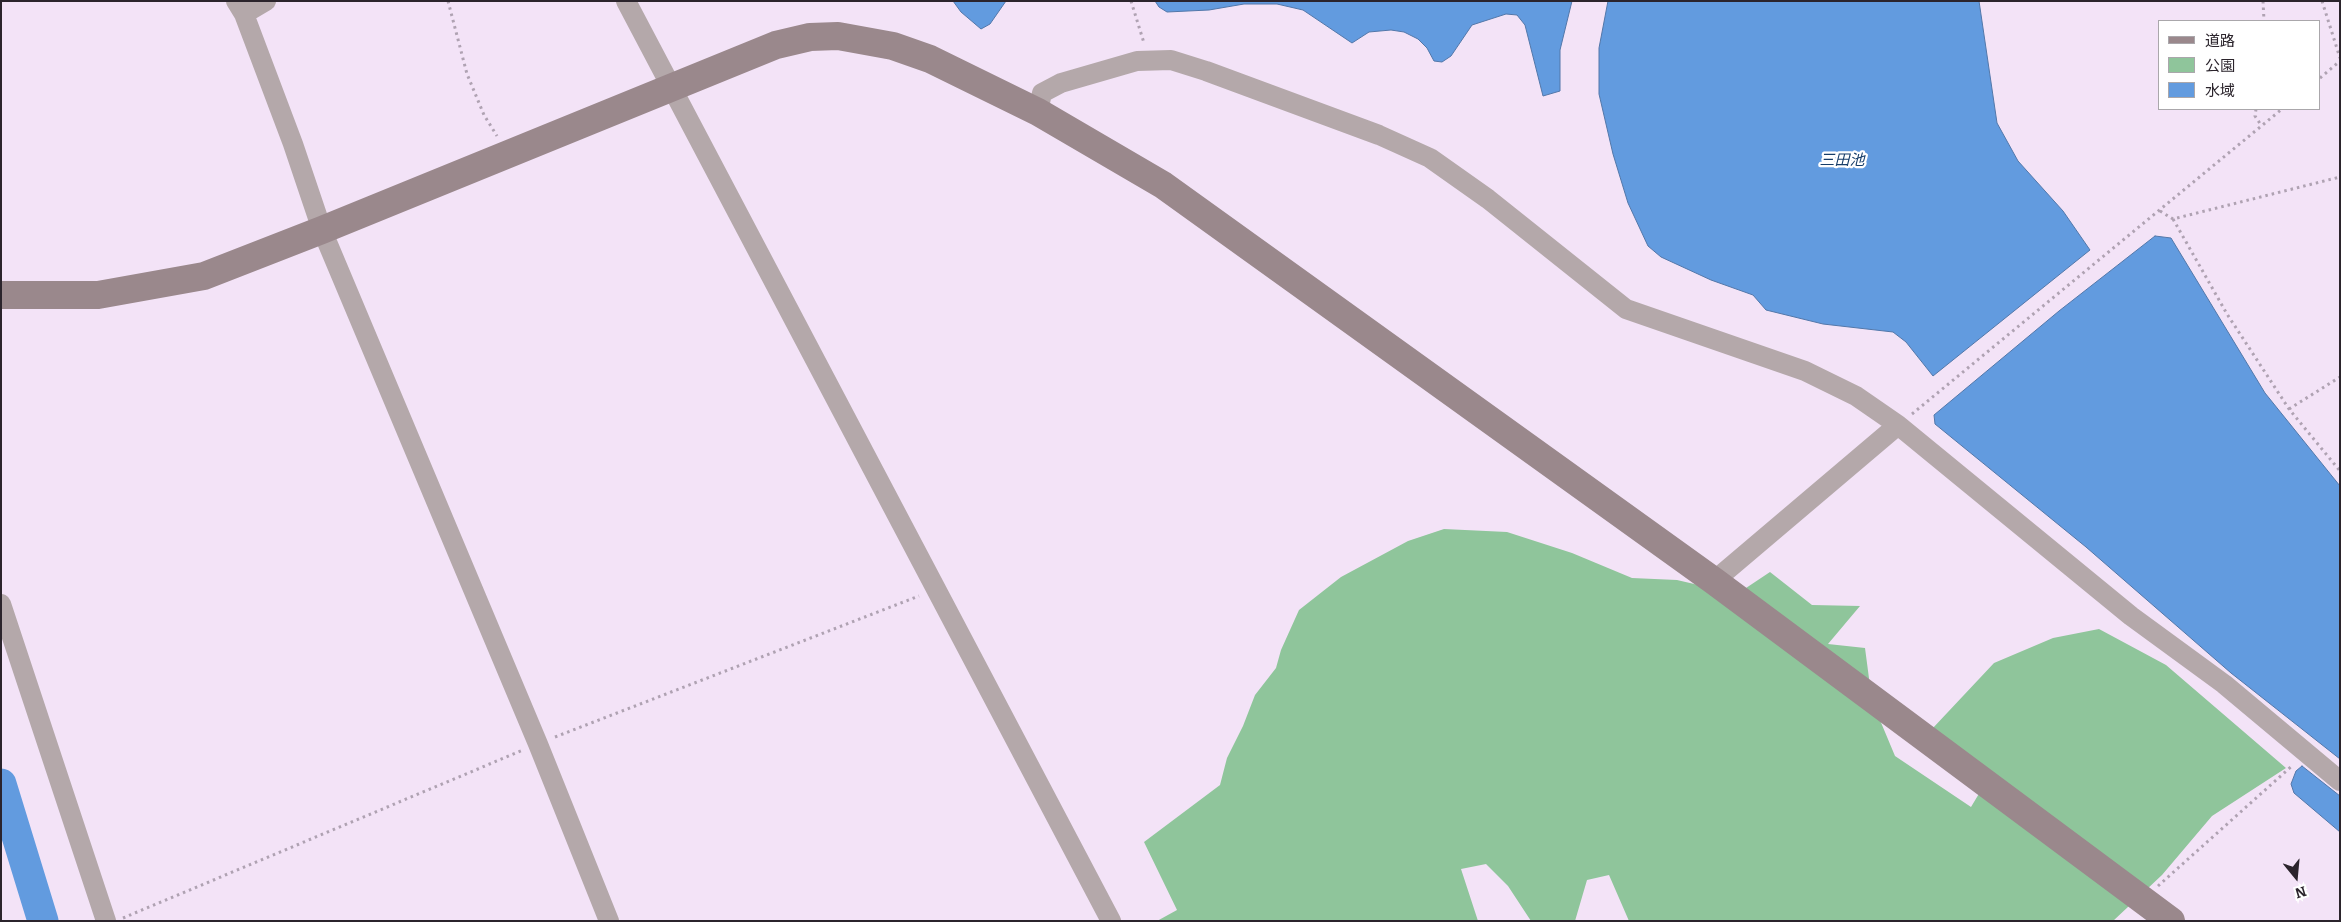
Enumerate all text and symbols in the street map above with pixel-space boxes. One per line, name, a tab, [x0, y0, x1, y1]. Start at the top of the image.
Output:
legend	[2158, 20, 2321, 110]
text: 道路	[2205, 32, 2235, 50]
text: 公園	[2205, 57, 2235, 75]
text: 水域	[2205, 82, 2235, 100]
water label: 三田池	[1820, 152, 1864, 170]
north arrow	[2271, 852, 2321, 902]
text: N	[2293, 882, 2308, 902]

